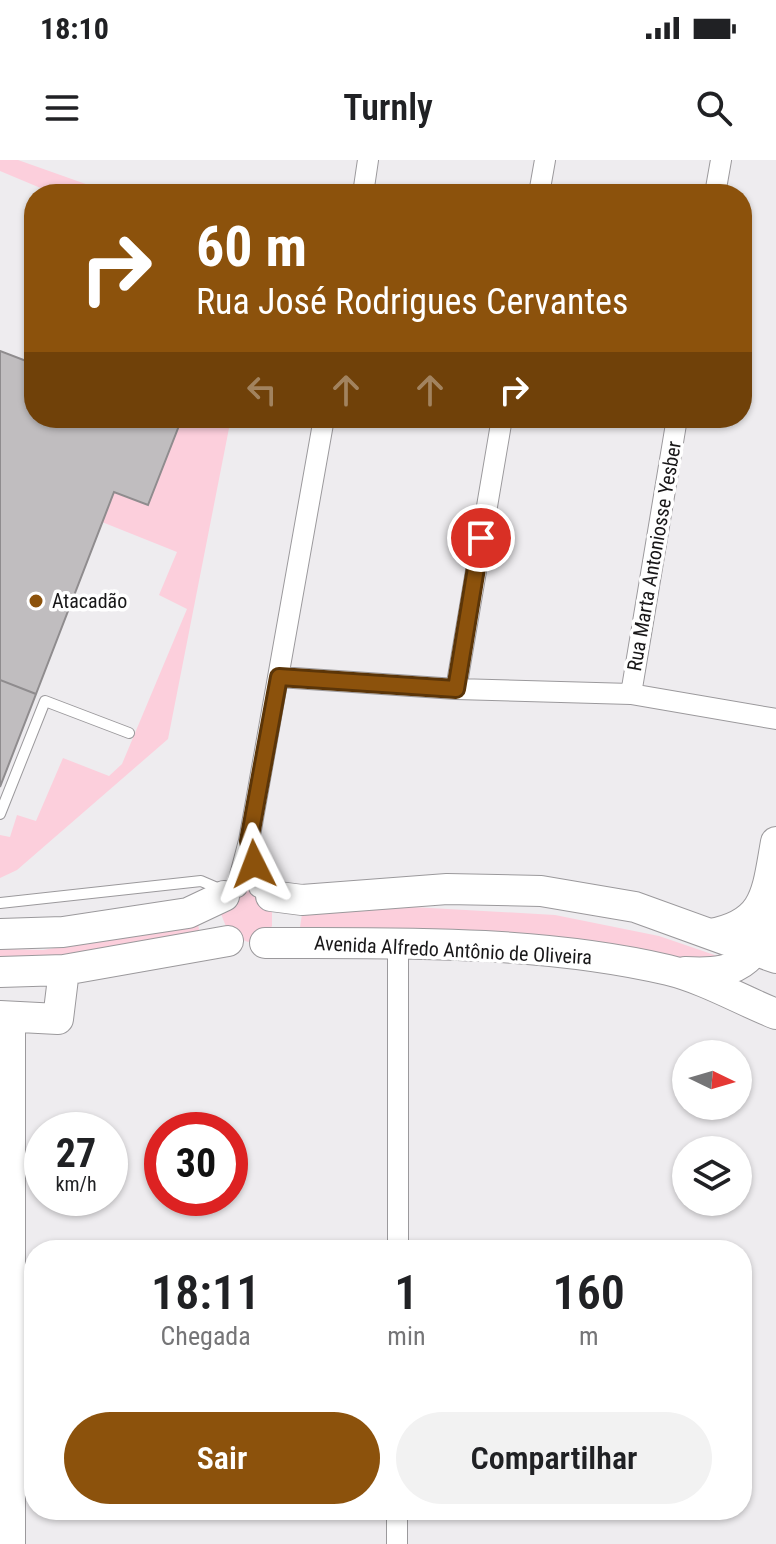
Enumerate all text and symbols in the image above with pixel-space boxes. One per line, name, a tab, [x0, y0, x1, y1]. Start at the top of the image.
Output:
text: 18:10	[40, 11, 109, 46]
icon: menu	[40, 86, 84, 130]
icon: search	[692, 86, 736, 130]
text: Turnly	[343, 87, 433, 129]
text: 60 m	[196, 214, 307, 280]
icon: right	[64, 216, 168, 320]
text: Rua José Rodrigues Cervantes	[196, 281, 628, 323]
icon: left	[240, 368, 284, 412]
icon: ahead	[324, 368, 368, 412]
icon: ahead	[408, 368, 452, 412]
icon: right	[492, 368, 536, 412]
street label: Rua Marta Antoniosse Yesber	[622, 439, 686, 673]
pin	[447, 504, 515, 572]
icon: arrive	[459, 516, 503, 560]
place label: Atacadão	[52, 589, 127, 613]
marker: Atacadão	[27, 592, 45, 610]
position arrow	[212, 822, 296, 906]
street label: Avenida Alfredo Antônio de Oliveira	[313, 931, 593, 969]
north arrow	[672, 1040, 752, 1120]
map controls	[672, 1040, 752, 1216]
speed limit sign: 30	[144, 1112, 248, 1216]
text: 27	[56, 1130, 96, 1177]
button: layers	[672, 1136, 752, 1216]
text: km/h	[55, 1172, 97, 1196]
text: 18:11	[151, 1264, 260, 1321]
text: 1	[394, 1264, 418, 1321]
text: 160	[553, 1264, 625, 1321]
text: Chegada	[161, 1321, 251, 1351]
text: min	[387, 1321, 425, 1351]
text: m	[579, 1321, 599, 1351]
button: Sair	[64, 1412, 380, 1504]
button: Compartilhar	[396, 1412, 712, 1504]

